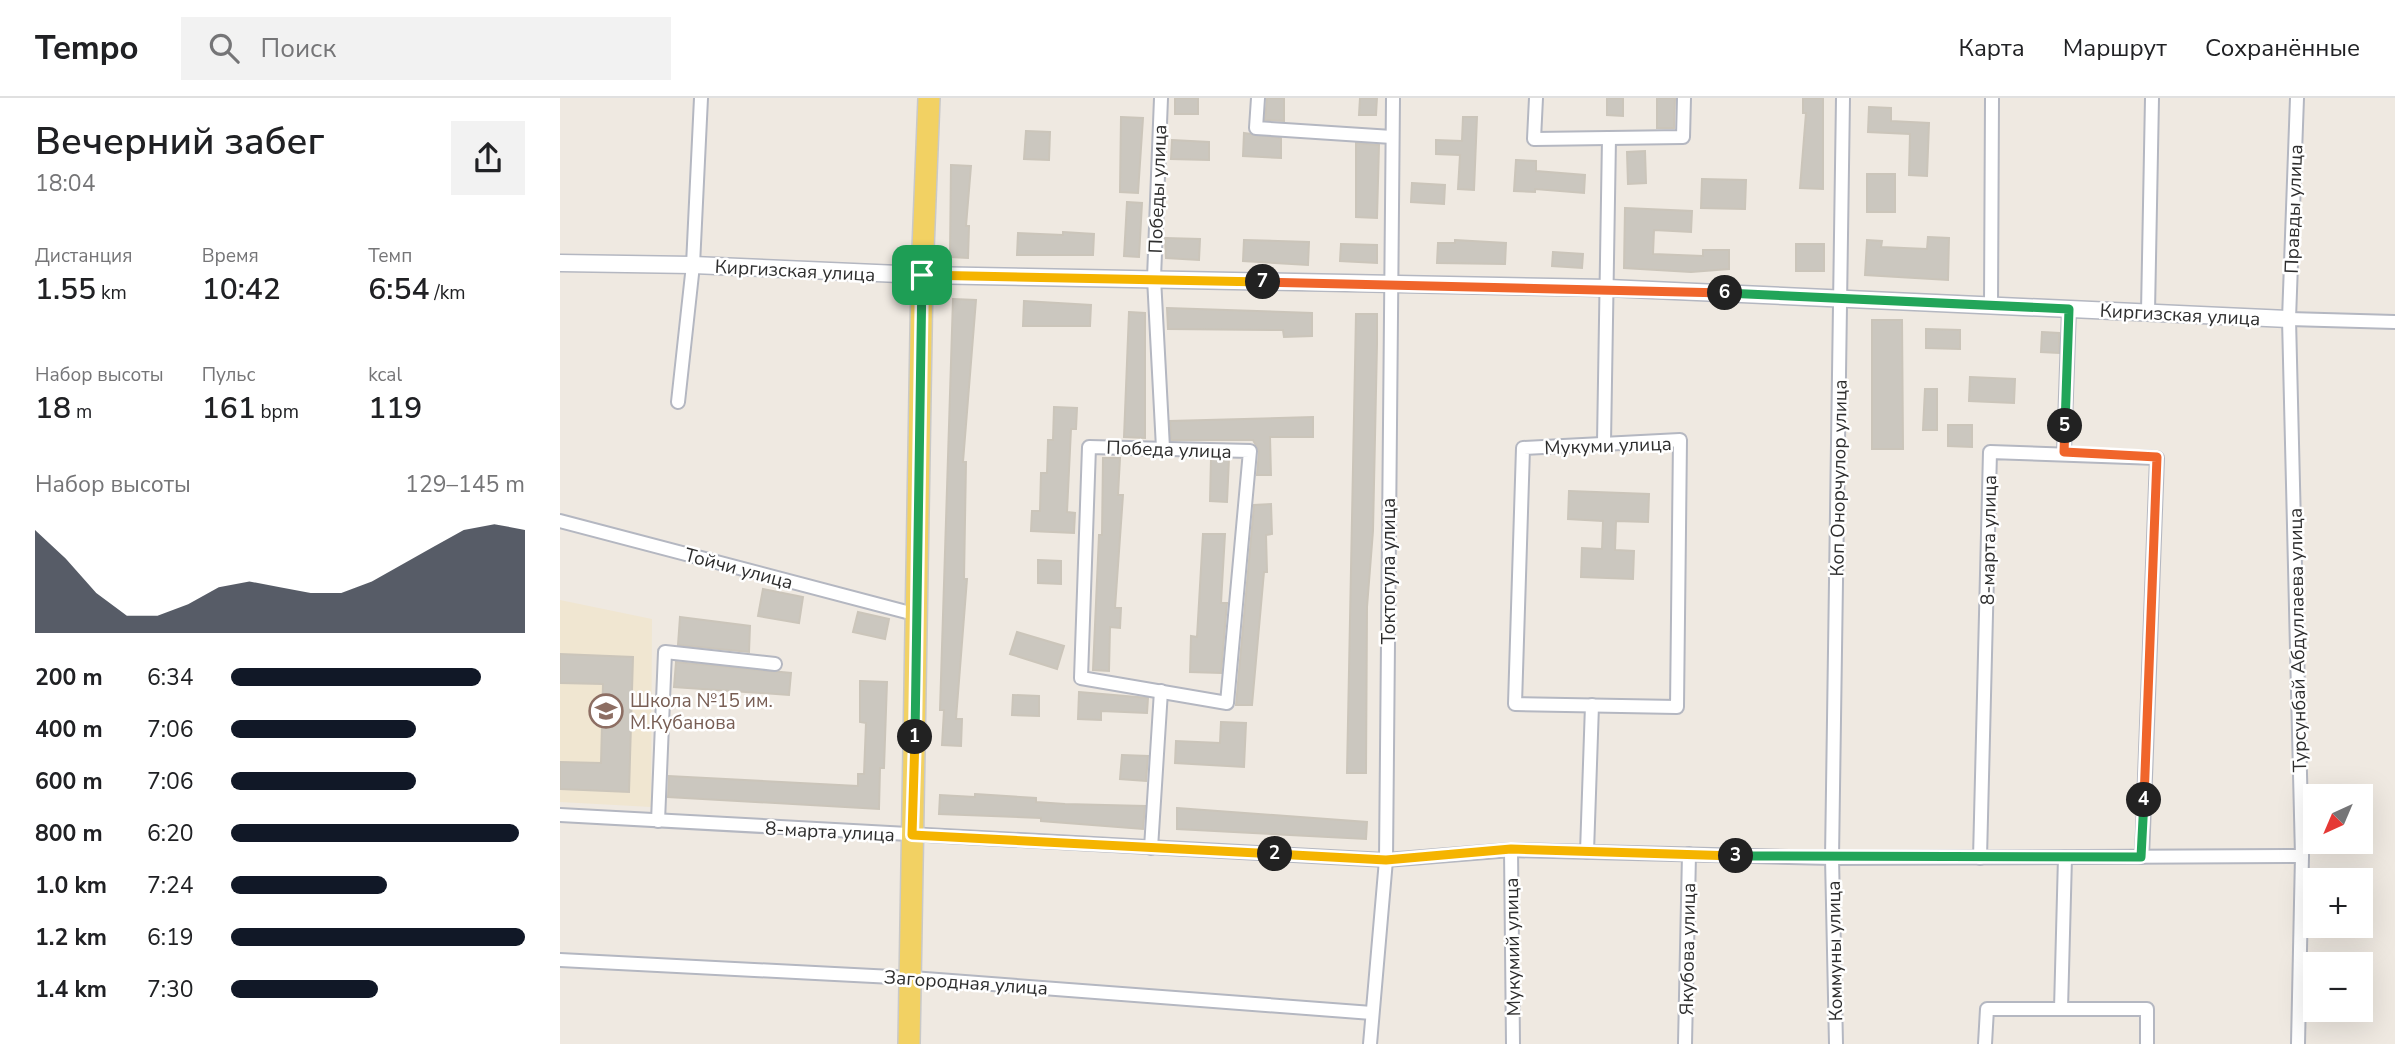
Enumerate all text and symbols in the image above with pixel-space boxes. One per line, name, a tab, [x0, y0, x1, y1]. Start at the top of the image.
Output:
search box	[181, 17, 671, 80]
text: Tempo	[35, 26, 139, 71]
icon: search	[205, 29, 243, 67]
text: Поиск	[261, 31, 336, 66]
text: Карта	[1959, 32, 2025, 64]
text: Маршрут	[2063, 32, 2167, 64]
text: Сохранённые	[2205, 32, 2360, 64]
text: Вечерний забег	[35, 116, 324, 167]
button: share	[451, 121, 525, 195]
street label: Победы улица	[1143, 124, 1173, 254]
street label: Правды улица	[2279, 144, 2309, 274]
text: 18:04	[35, 168, 95, 199]
text: Дистанция	[35, 243, 132, 269]
text: Время	[202, 243, 259, 269]
text: Темп	[368, 243, 412, 269]
pin	[892, 245, 952, 305]
street label: Киргизская улица	[714, 254, 876, 288]
icon: arrive	[903, 256, 941, 294]
pin: 7	[1246, 264, 1280, 300]
text: 7	[1257, 268, 1268, 294]
text: 1.55	[35, 269, 96, 310]
text: 10:42	[202, 269, 281, 310]
text: 6:54	[368, 269, 429, 310]
pin: 6	[1708, 276, 1742, 310]
text: 6	[1719, 279, 1730, 305]
text: km	[96, 280, 127, 306]
text: /km	[429, 280, 465, 306]
street label: Киргизская улица	[2099, 298, 2261, 332]
text: Набор высоты	[35, 362, 164, 388]
text: Пульс	[202, 362, 256, 388]
text: kcal	[368, 362, 402, 388]
street label: Коп Онорчулор улица	[1824, 379, 1854, 577]
text: 18	[35, 388, 71, 429]
text: 161	[202, 388, 256, 429]
text: 119	[368, 388, 422, 429]
text: m	[71, 399, 92, 425]
text: bpm	[256, 399, 299, 425]
pin: 5	[2048, 408, 2082, 444]
text: 5	[2059, 412, 2070, 438]
street label: Мукуми улица	[1544, 431, 1672, 461]
street label: Победа улица	[1106, 435, 1232, 465]
text: Набор высоты	[35, 469, 191, 500]
text: 129–145 m	[405, 469, 525, 500]
street label: 8-марта улица	[1975, 475, 2003, 605]
street label: Токтогула улица	[1376, 498, 1402, 644]
street label: Турсунбай Абдуллаева улица	[2283, 508, 2313, 772]
street label: Тойчи улица	[682, 542, 796, 596]
text: 200 m	[35, 662, 103, 693]
text: 6:34	[147, 662, 194, 693]
place label: Школа №15 им. М.Кубанова	[630, 688, 773, 736]
school or university icon: Школа №15 им. М.Кубанова	[587, 692, 625, 730]
text: 400 m	[35, 714, 103, 745]
text: 7:06	[147, 714, 194, 745]
pin: 1	[898, 720, 932, 754]
text: 1	[909, 723, 920, 749]
text: 600 m	[35, 766, 103, 797]
text: 7:06	[147, 766, 194, 797]
pin: 4	[2126, 782, 2162, 818]
north arrow	[2303, 784, 2373, 854]
map controls	[2303, 784, 2373, 1022]
text: 4	[2138, 786, 2149, 812]
street label: 8-марта улица	[764, 816, 896, 848]
text: 800 m	[35, 818, 103, 849]
text: 6:20	[147, 818, 194, 849]
pin: 2	[1258, 836, 1292, 872]
pin: 3	[1718, 838, 1754, 874]
text: 2	[1269, 840, 1280, 866]
text: 3	[1730, 842, 1741, 868]
button: +	[2303, 868, 2373, 938]
text: 1.0 km	[35, 870, 107, 901]
text: 7:24	[147, 870, 194, 901]
street label: Мукумий улица	[1499, 877, 1527, 1017]
street label: Коммуны улица	[1821, 880, 1849, 1022]
street label: Якубова улица	[1674, 882, 1702, 1016]
text: 1.2 km	[35, 922, 107, 953]
text: 6:19	[147, 922, 194, 953]
button: −	[2303, 952, 2373, 1022]
street label: Загородная улица	[883, 964, 1049, 1002]
text: 1.4 km	[35, 974, 107, 1005]
text: 7:30	[147, 974, 194, 1005]

